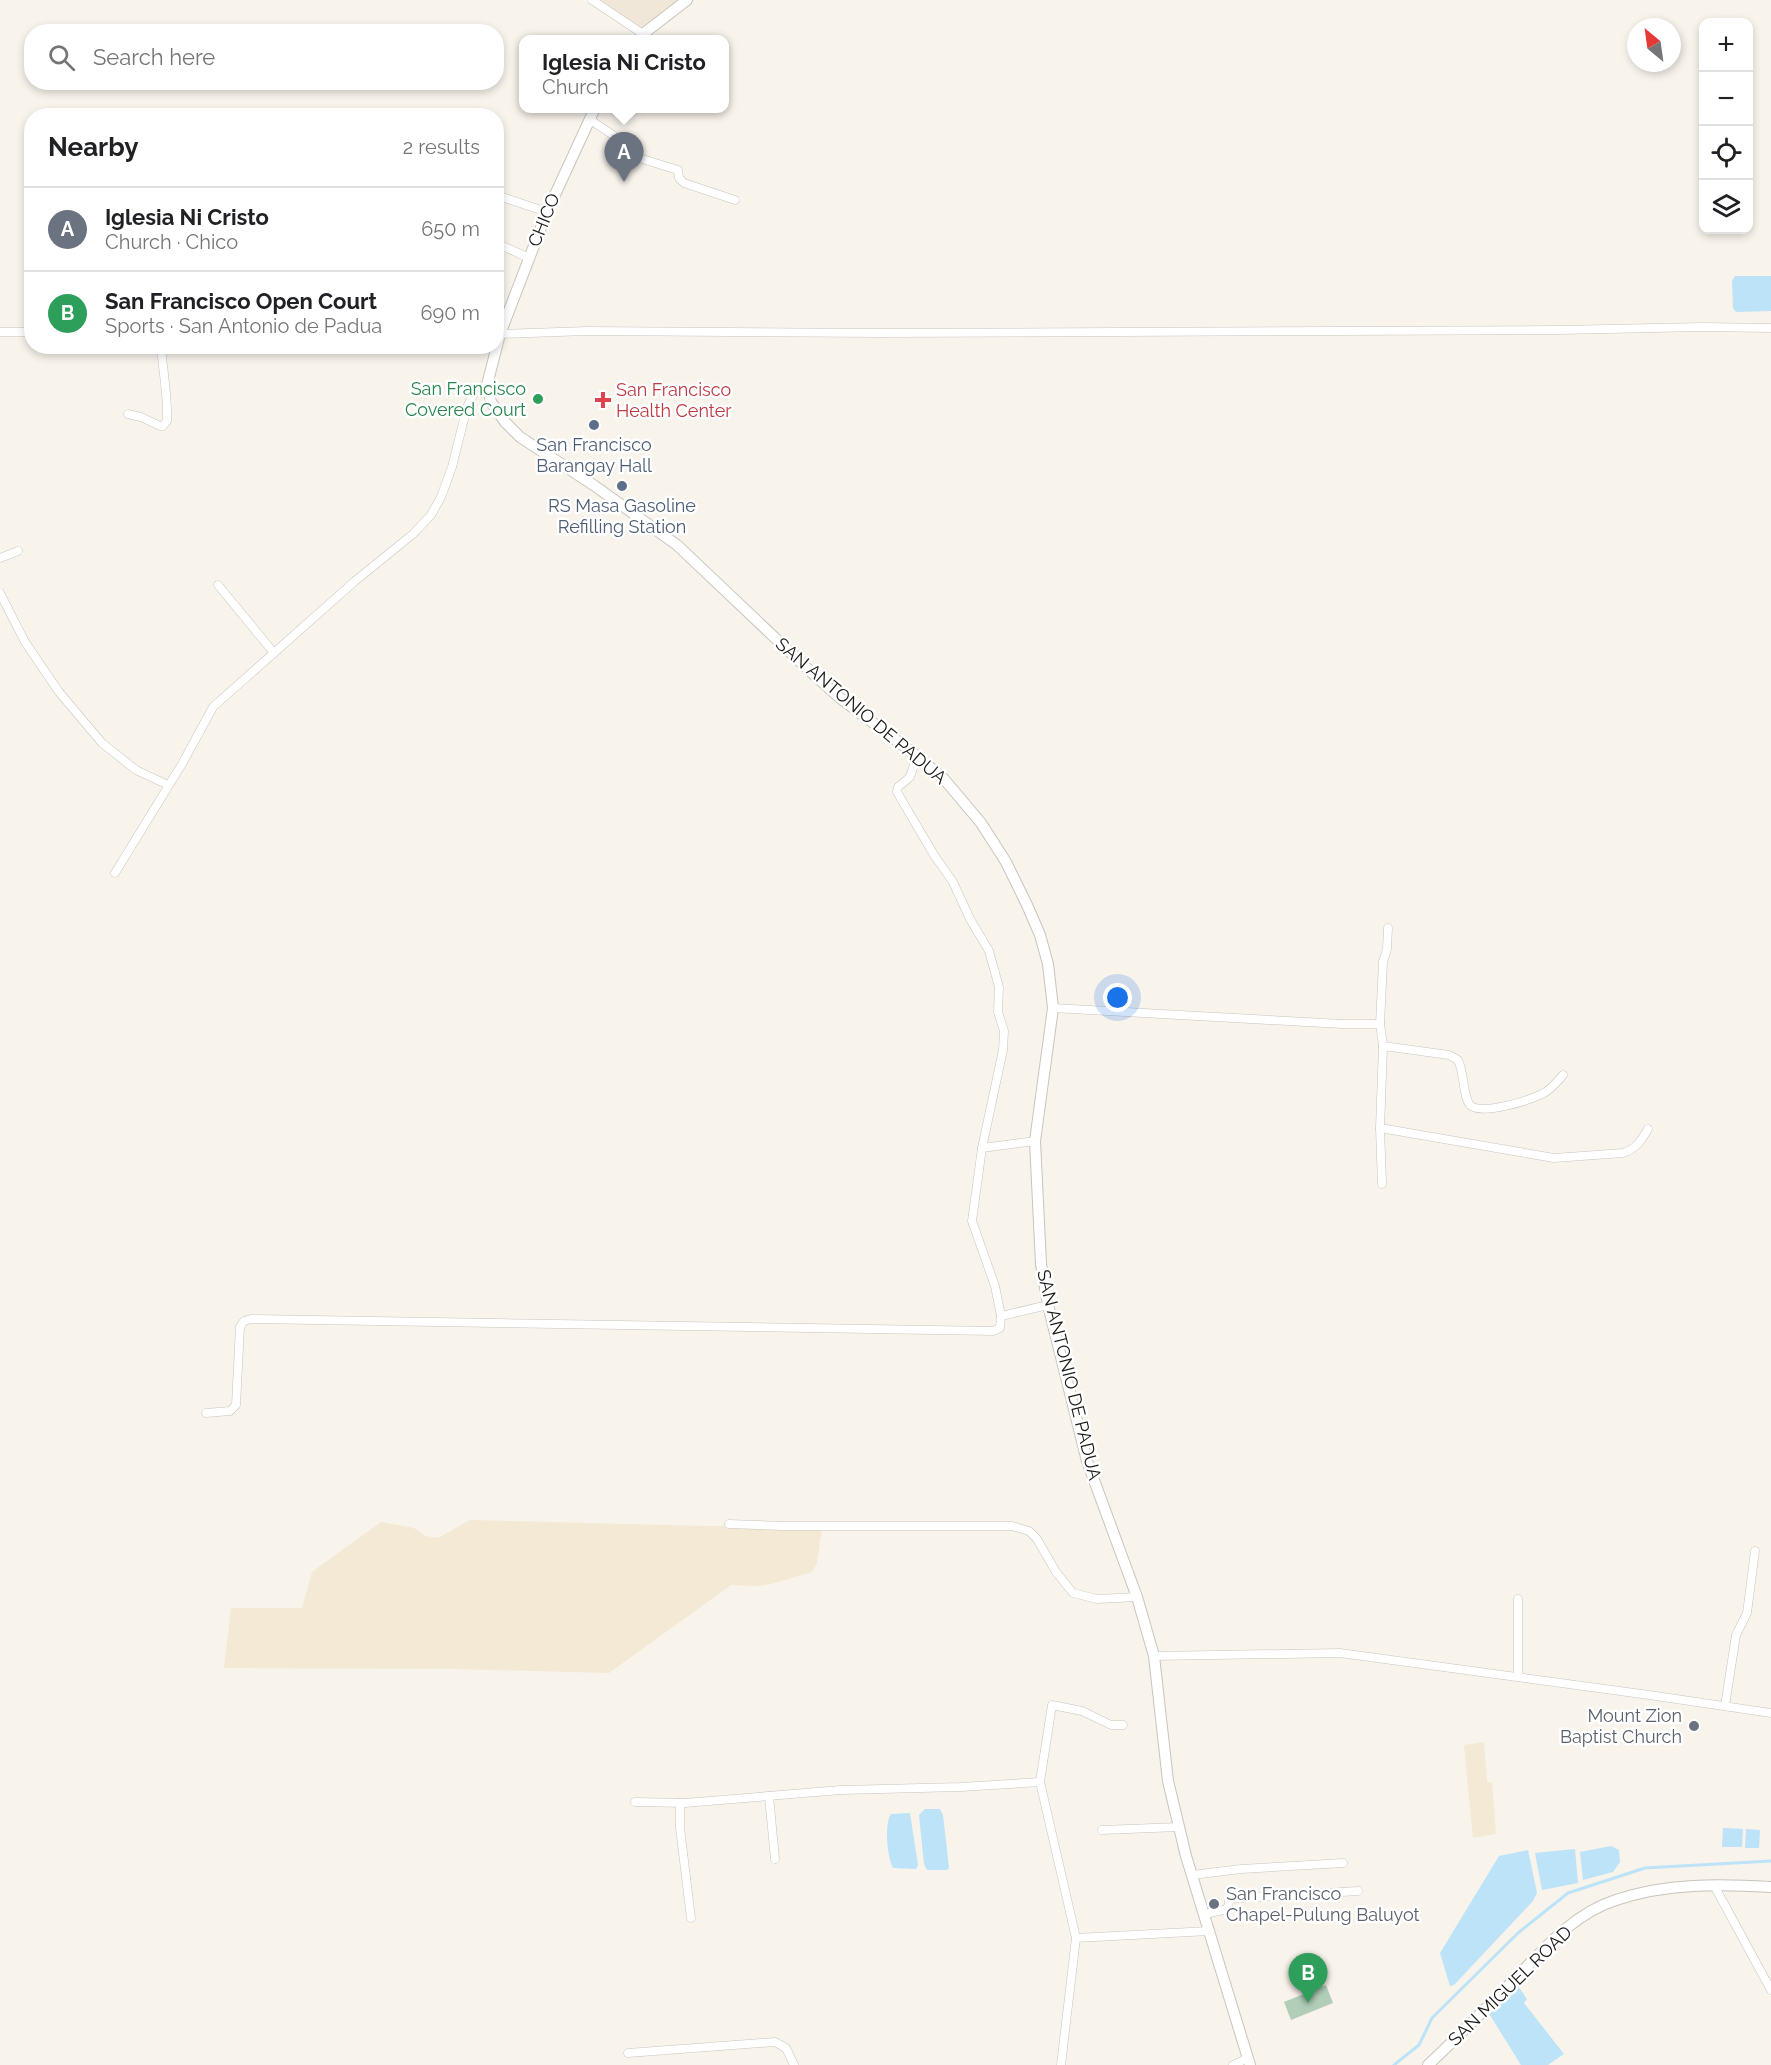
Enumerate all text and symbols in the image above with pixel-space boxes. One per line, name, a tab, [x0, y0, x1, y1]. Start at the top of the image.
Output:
north arrow	[1627, 18, 1681, 72]
map controls	[1699, 18, 1753, 234]
button: +	[1699, 18, 1753, 72]
search box	[24, 24, 504, 90]
popup	[519, 35, 729, 113]
icon: search	[45, 41, 78, 74]
text: Search here	[93, 44, 215, 70]
text: Iglesia Ni Cristo	[542, 49, 706, 75]
button: −	[1699, 72, 1753, 126]
text: Church	[542, 75, 609, 99]
button: locate	[1699, 126, 1753, 180]
text: Nearby	[48, 132, 138, 162]
pin: A	[604, 132, 644, 182]
text: 2 results	[403, 135, 480, 159]
button: layers	[1699, 180, 1753, 234]
street label: CHICO	[523, 190, 564, 250]
text: Iglesia Ni Cristo	[105, 204, 269, 230]
text: A	[61, 217, 74, 241]
text: 650 m	[421, 217, 480, 241]
text: Church · Chico	[105, 230, 238, 254]
text: San Francisco Open Court	[105, 288, 377, 314]
text: B	[61, 301, 74, 325]
text: 690 m	[421, 301, 480, 325]
text: Sports · San Antonio de Padua	[105, 314, 382, 338]
place label: San Francisco Covered Court	[405, 378, 526, 420]
place label: San Francisco Health Center	[616, 379, 732, 421]
marker: San Francisco Health Center	[594, 391, 612, 409]
marker: San Francisco Covered Court	[531, 392, 545, 406]
marker: San Francisco Barangay Hall	[587, 418, 601, 432]
place label: San Francisco Barangay Hall	[536, 434, 652, 476]
marker: RS Masa Gasoline Refilling Station	[615, 479, 629, 493]
place label: RS Masa Gasoline Refilling Station	[548, 495, 696, 537]
street label: SAN ANTONIO DE PADUA	[772, 633, 951, 788]
your location	[1103, 983, 1132, 1012]
street label: SAN ANTONIO DE PADUA	[1033, 1267, 1106, 1482]
place label: Mount Zion Baptist Church	[1560, 1705, 1682, 1747]
marker: Mount Zion Baptist Church	[1687, 1719, 1701, 1733]
place label: San Francisco Chapel-Pulung Baluyot	[1226, 1883, 1420, 1925]
marker: San Francisco Chapel-Pulung Baluyot	[1207, 1897, 1221, 1911]
street label: SAN MIGUEL ROAD	[1444, 1921, 1576, 2050]
pin: B	[1288, 1954, 1328, 2003]

